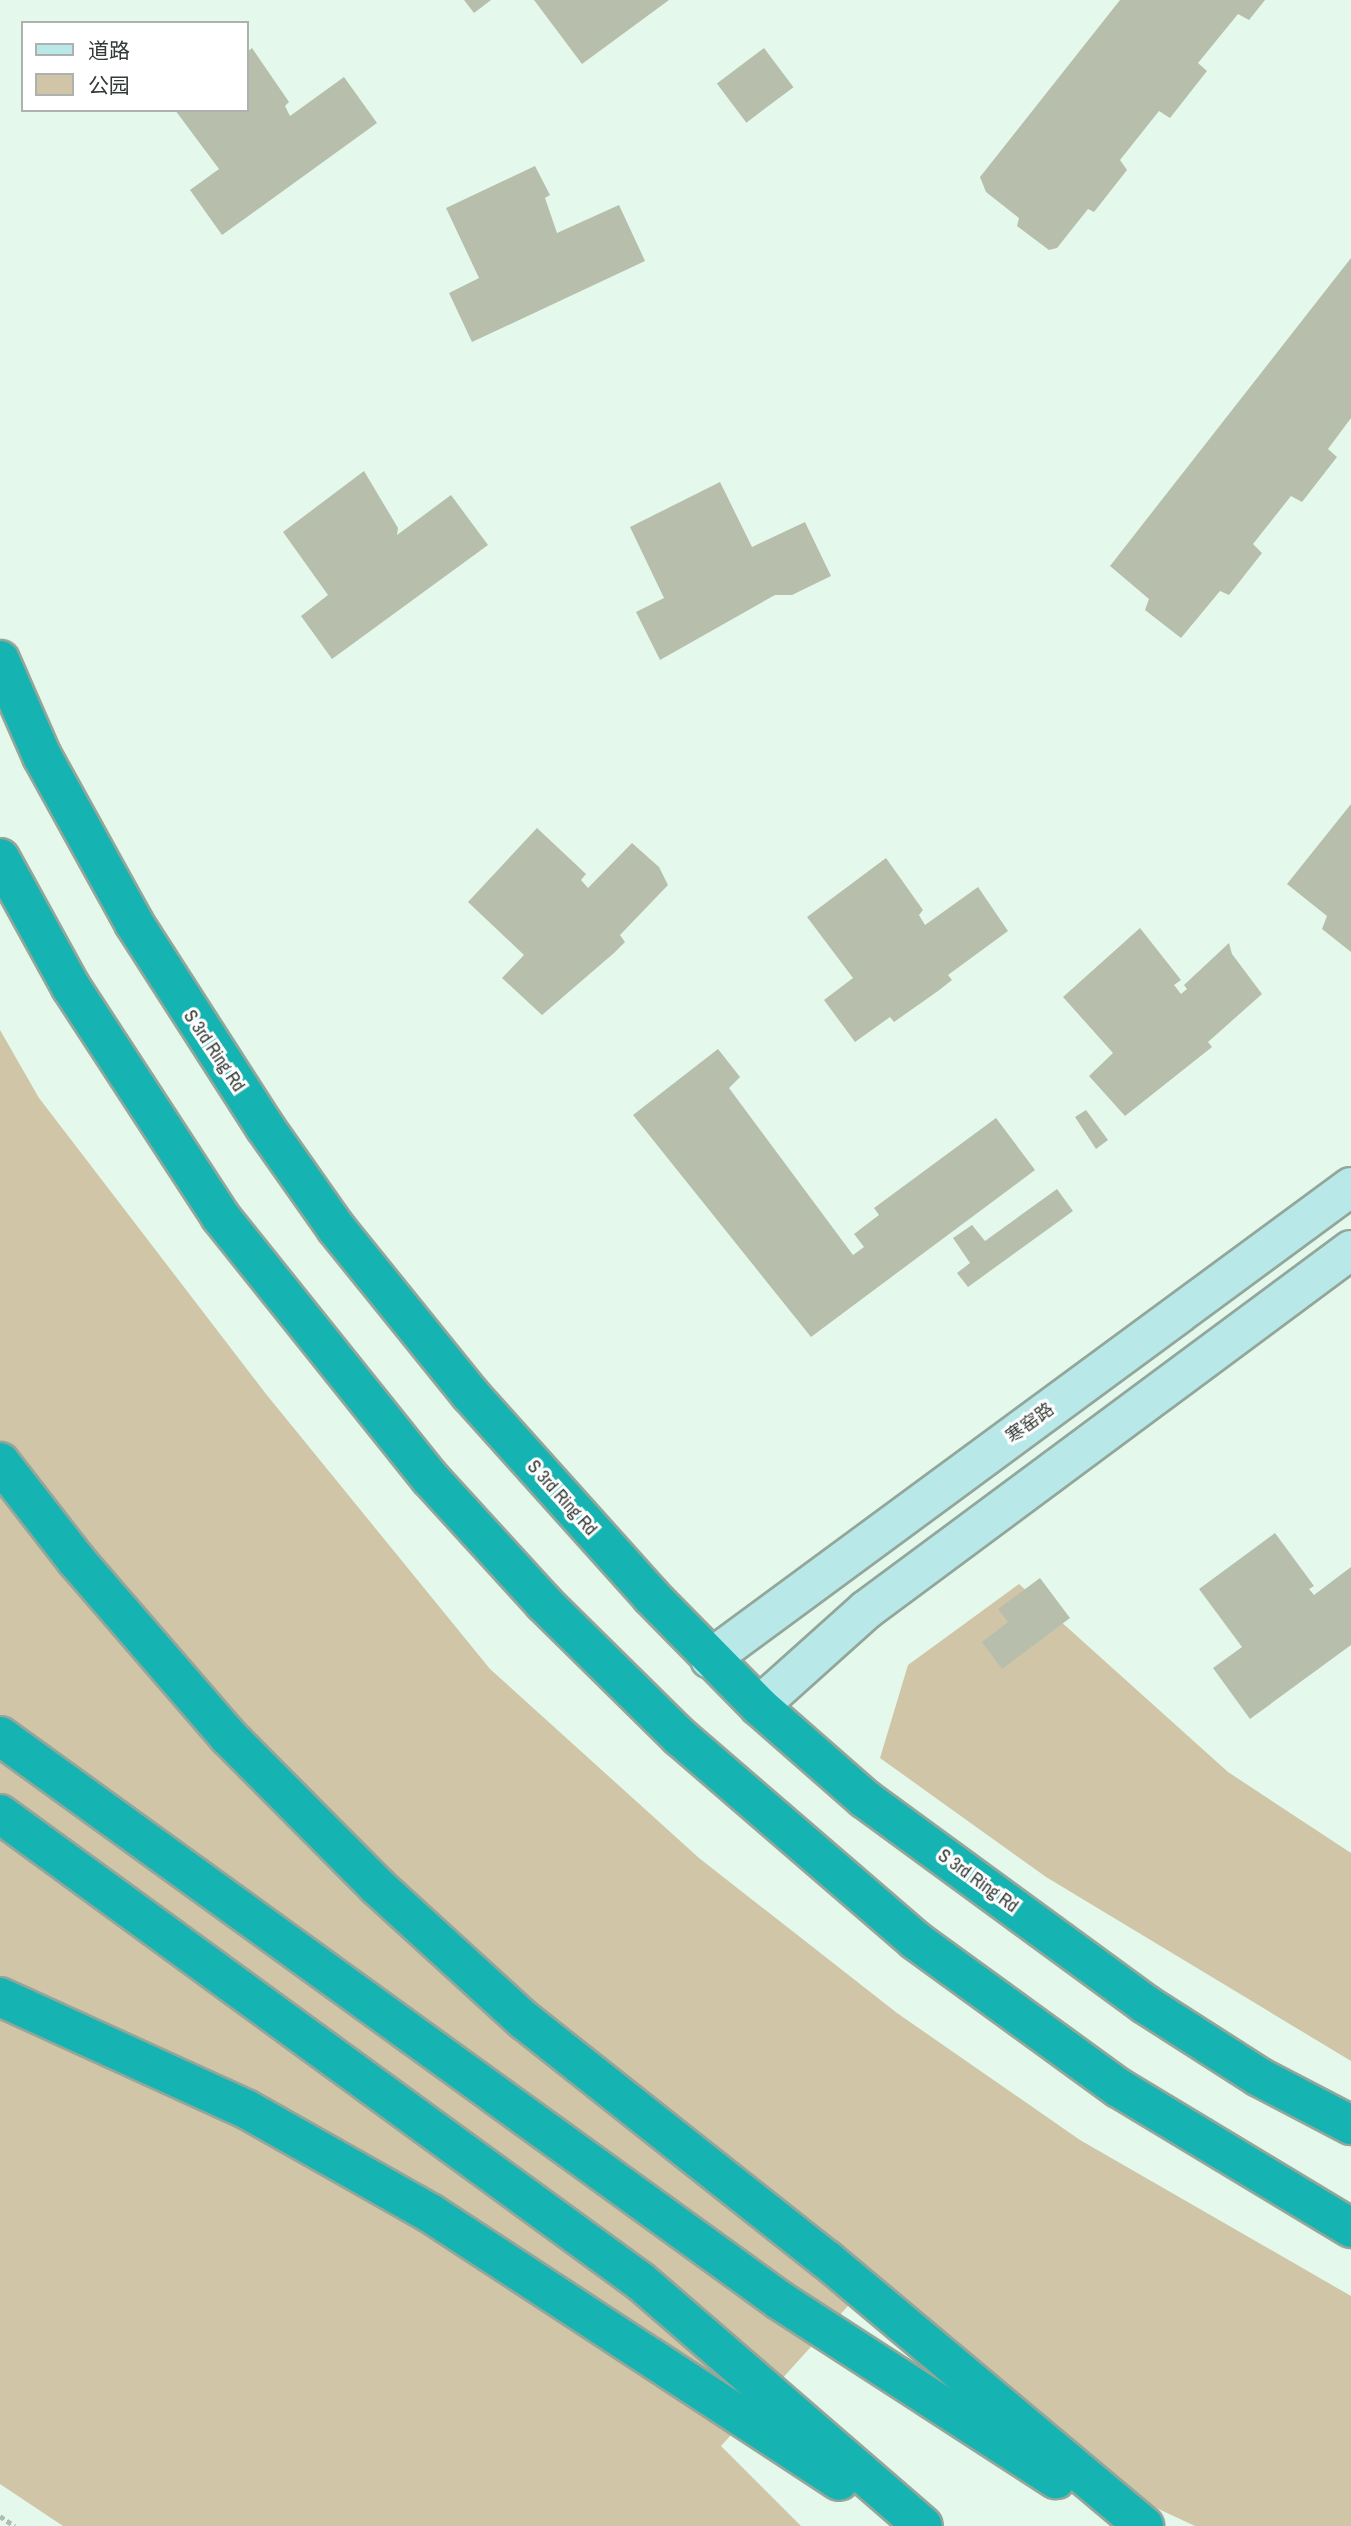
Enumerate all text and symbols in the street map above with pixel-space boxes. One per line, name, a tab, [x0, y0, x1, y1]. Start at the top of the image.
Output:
legend	[21, 21, 248, 112]
text: 道路	[88, 36, 130, 65]
text: 公园	[88, 71, 130, 100]
street label: S 3rd Ring Rd	[179, 1006, 249, 1096]
street label: 寒窑路	[1002, 1398, 1058, 1448]
street label: S 3rd Ring Rd	[523, 1456, 601, 1540]
street label: S 3rd Ring Rd	[934, 1845, 1022, 1917]

